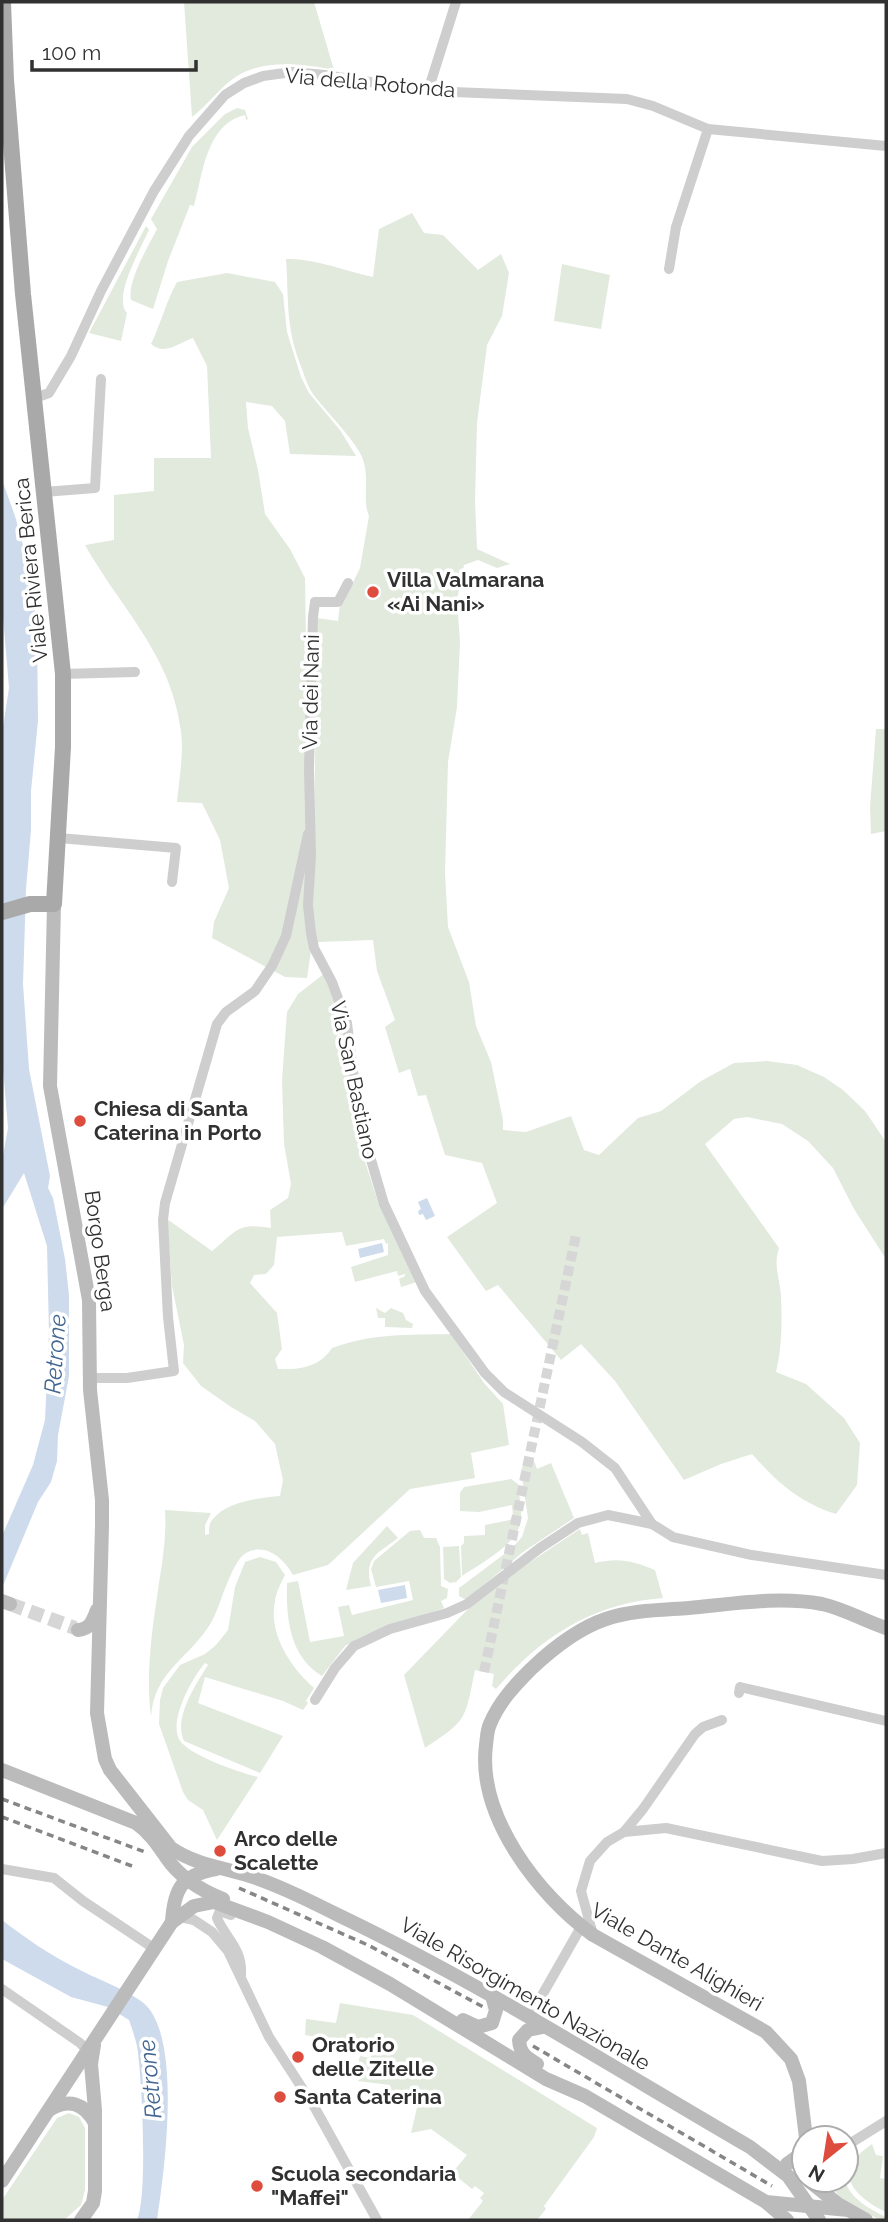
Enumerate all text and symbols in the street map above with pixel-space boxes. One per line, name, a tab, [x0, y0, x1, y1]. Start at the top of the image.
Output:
scale bar	[32, 28, 196, 72]
text: 100 m	[42, 40, 101, 65]
street label: Via della Rotonda	[284, 63, 456, 102]
street label: Viale Riviera Berica	[8, 477, 53, 664]
place label: Villa Valmarana «Ai Nani»	[387, 567, 544, 616]
marker: Villa Valmarana «Ai Nani»	[365, 584, 381, 600]
street label: Via dei Nani	[297, 634, 324, 750]
street label: Via San Bastiano	[326, 999, 383, 1161]
place label: Chiesa di Santa Caterina in Porto	[94, 1096, 262, 1145]
marker: Chiesa di Santa Caterina in Porto	[72, 1113, 88, 1129]
street label: Borgo Berga	[80, 1189, 121, 1313]
water label: Retrone	[38, 1313, 71, 1395]
place label: Arco delle Scalette	[234, 1826, 338, 1875]
marker: Arco delle Scalette	[212, 1843, 228, 1859]
street label: Viale Dante Alighieri	[587, 1897, 768, 2016]
street label: Viale Risorgimento Nazionale	[396, 1912, 655, 2075]
place label: Oratorio delle Zitelle	[312, 2032, 434, 2081]
water label: Retrone	[133, 2038, 166, 2120]
marker: Oratorio delle Zitelle	[290, 2049, 306, 2065]
place label: Santa Caterina	[294, 2084, 442, 2109]
marker: Santa Caterina	[272, 2089, 288, 2105]
north arrow	[790, 2124, 860, 2194]
place label: Scuola secondaria "Maffei"	[271, 2161, 456, 2210]
text: N	[805, 2161, 828, 2187]
marker: Scuola secondaria "Maffei"	[249, 2178, 265, 2194]

